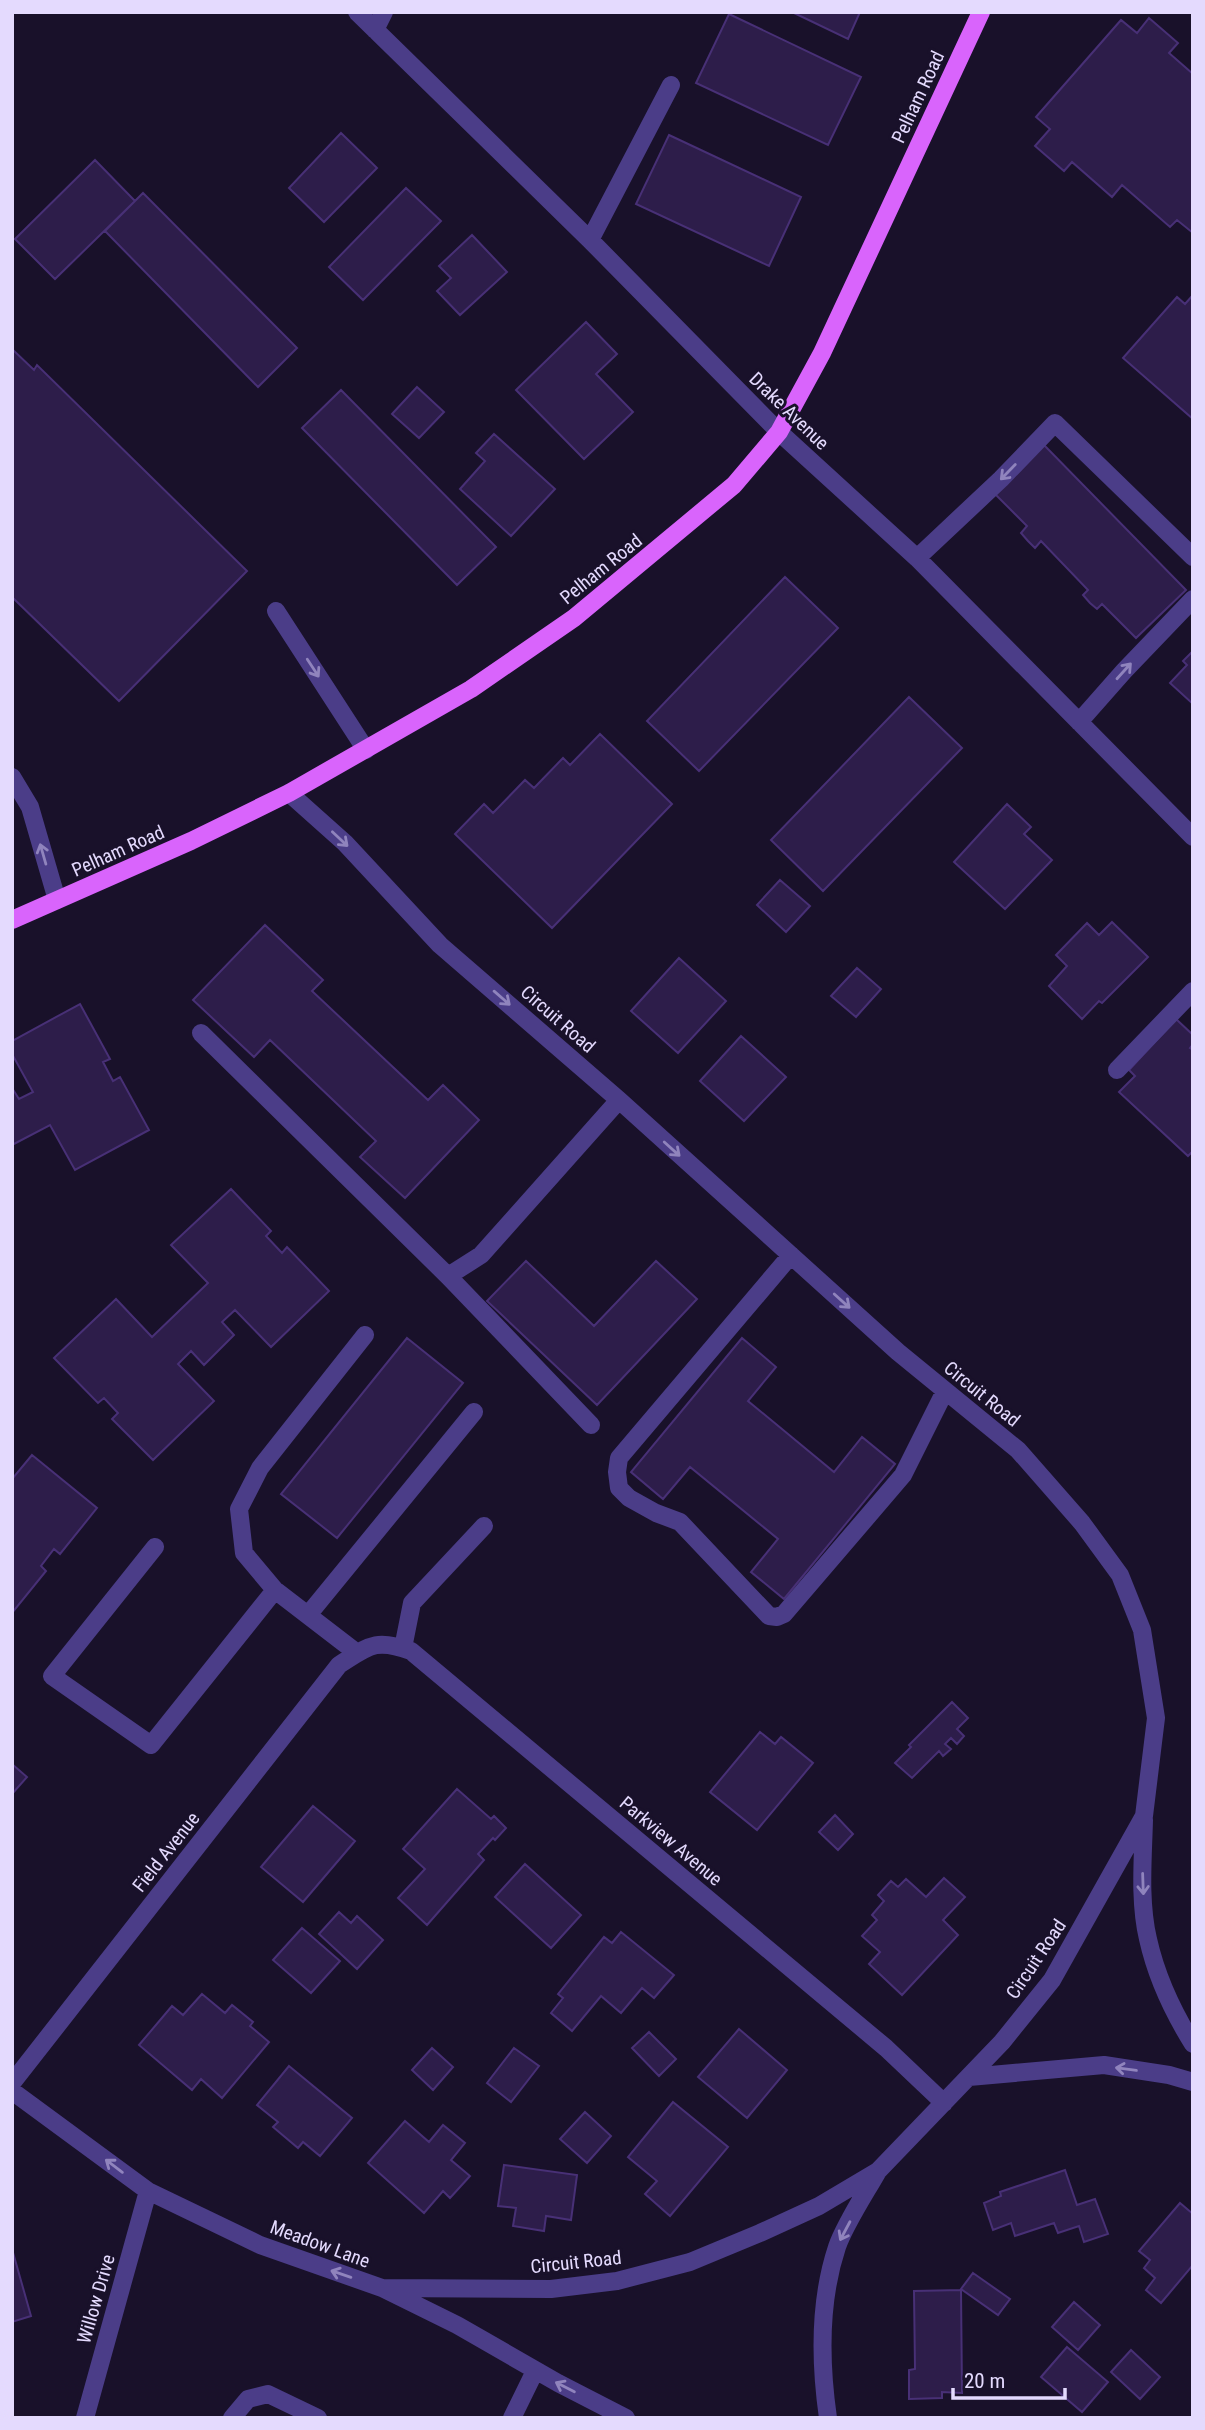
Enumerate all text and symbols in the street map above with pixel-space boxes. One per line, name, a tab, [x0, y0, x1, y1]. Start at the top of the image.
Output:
street label: Pelham Road	[887, 47, 949, 147]
street label: Drake Avenue	[744, 367, 834, 455]
one-way arrow	[999, 463, 1016, 480]
street label: Pelham Road	[555, 529, 647, 609]
one-way arrow	[305, 658, 320, 677]
one-way arrow	[1116, 662, 1132, 680]
street label: Pelham Road	[68, 820, 168, 882]
one-way arrow	[331, 831, 349, 847]
one-way arrow	[36, 843, 49, 865]
street label: Circuit Road	[516, 980, 600, 1058]
one-way arrow	[492, 990, 510, 1006]
one-way arrow	[663, 1141, 681, 1157]
one-way arrow	[832, 1293, 850, 1309]
street label: Circuit Road	[939, 1356, 1025, 1432]
street label: Parkview Avenue	[615, 1791, 727, 1891]
street label: Field Avenue	[128, 1807, 204, 1897]
one-way arrow	[1137, 1873, 1150, 1896]
street label: Circuit Road	[1001, 1915, 1071, 2003]
one-way arrow	[1115, 2062, 1138, 2075]
one-way arrow	[105, 2159, 124, 2173]
street label: Meadow Lane	[267, 2215, 373, 2273]
one-way arrow	[838, 2220, 851, 2241]
street label: Circuit Road	[529, 2246, 623, 2278]
street label: Willow Drive	[72, 2252, 120, 2346]
one-way arrow	[330, 2267, 352, 2279]
scale bar	[953, 2356, 1065, 2400]
text: 20 m	[964, 2369, 1005, 2393]
one-way arrow	[555, 2380, 576, 2393]

